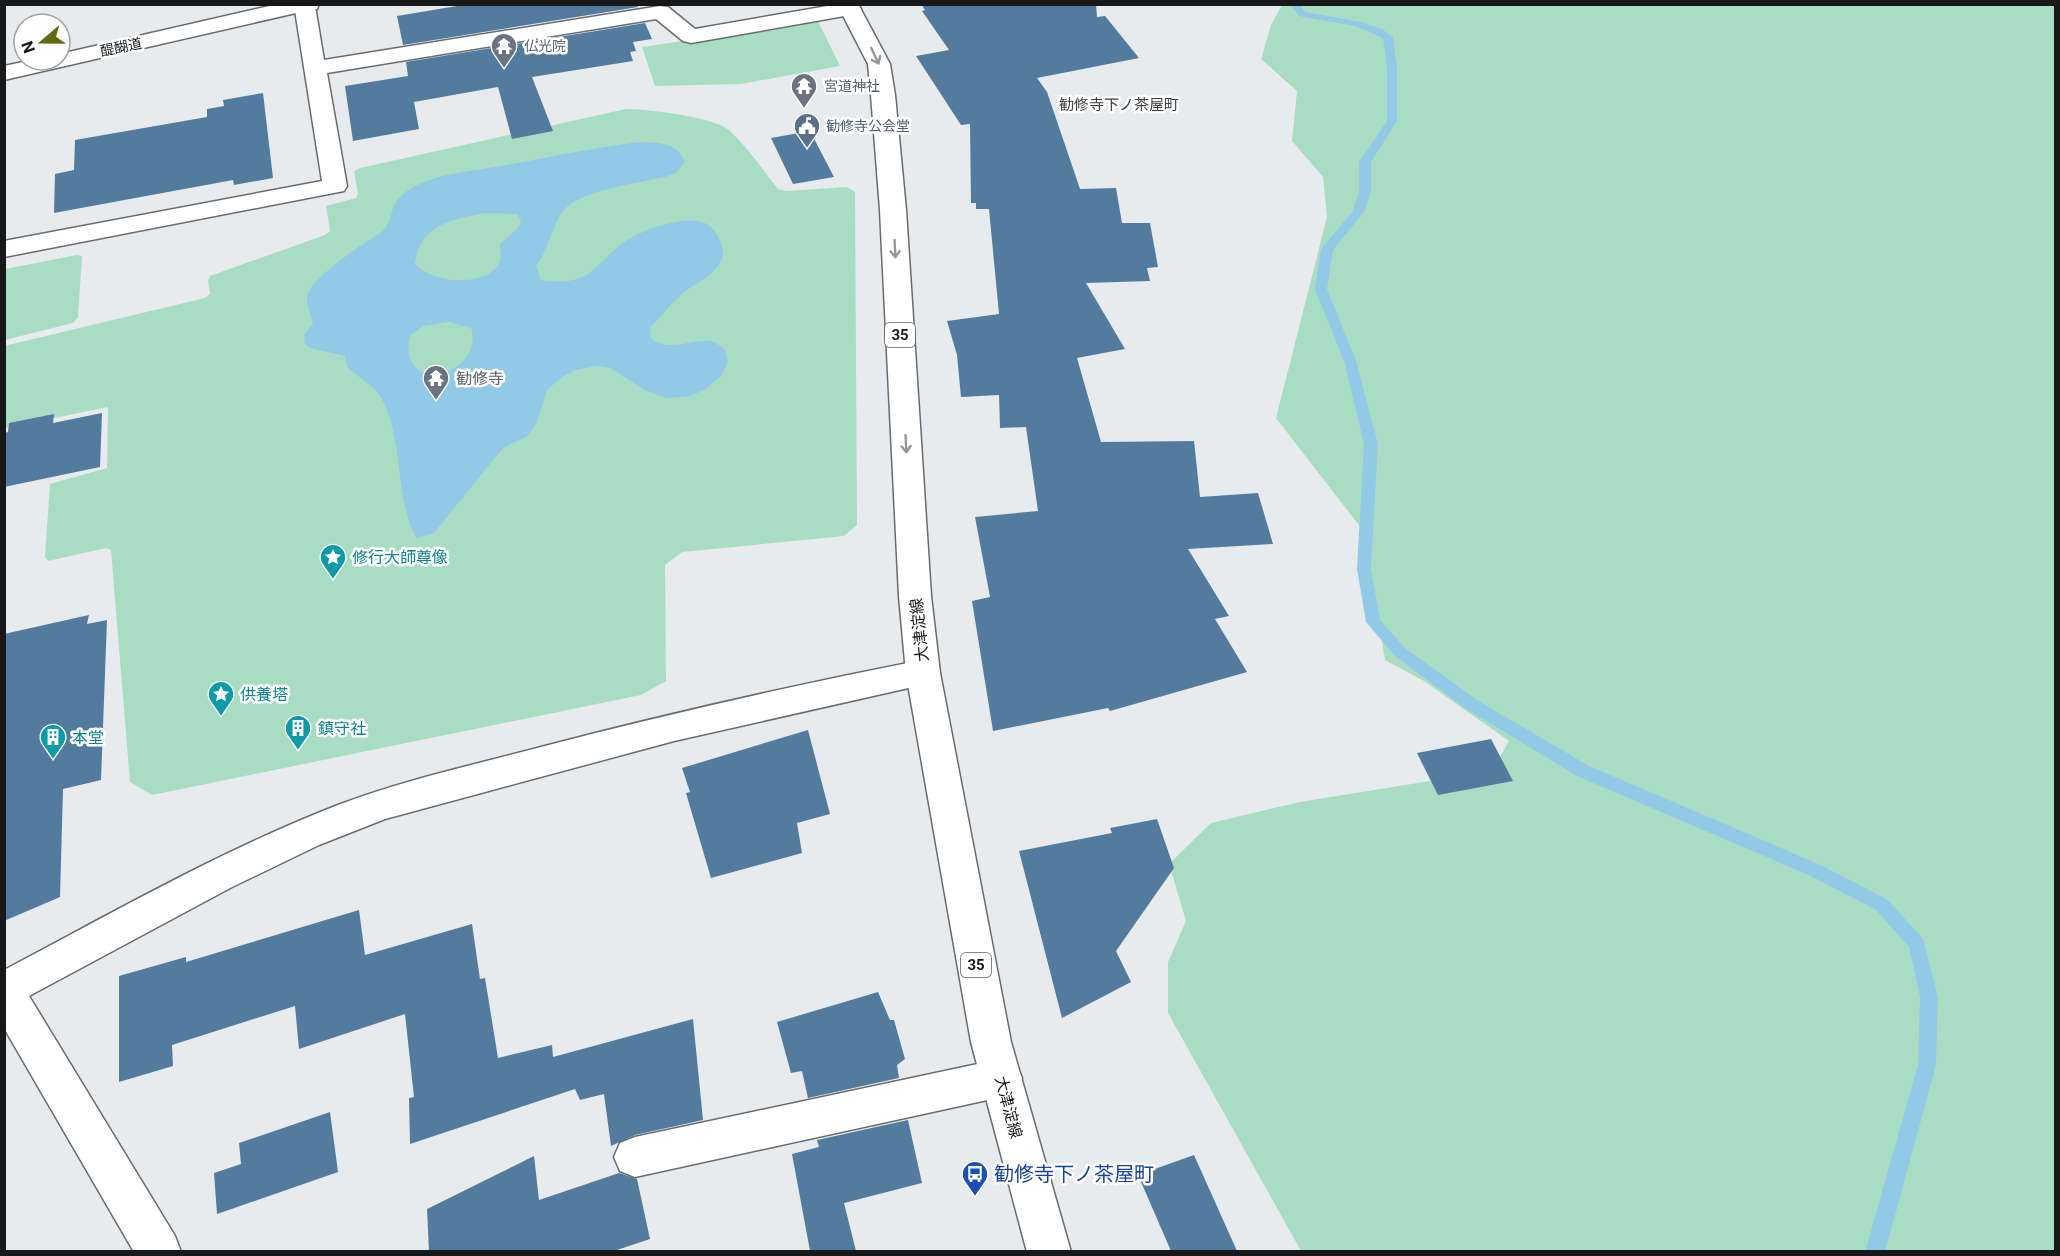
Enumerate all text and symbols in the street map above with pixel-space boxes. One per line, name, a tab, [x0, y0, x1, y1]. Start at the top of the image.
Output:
north arrow	[12, 12, 72, 72]
temple icon: 仏光院	[489, 31, 519, 69]
street label: 醍醐道	[99, 35, 143, 59]
text: N	[18, 38, 39, 56]
place label: 仏光院	[524, 38, 566, 54]
one-way arrow	[869, 47, 881, 65]
temple icon: 宮道神社	[789, 71, 819, 109]
place label: 宮道神社	[824, 78, 880, 94]
district label: 勧修寺下ノ茶屋町	[1059, 96, 1179, 114]
public building icon: 勧修寺公会堂	[792, 111, 822, 149]
place label: 勧修寺公会堂	[826, 118, 910, 134]
one-way arrow	[890, 239, 901, 259]
road number: 35	[885, 323, 915, 347]
temple icon: 勧修寺	[421, 363, 451, 401]
place label: 勧修寺	[456, 369, 504, 388]
one-way arrow	[901, 434, 912, 453]
place icon: 修行大師尊像	[318, 542, 348, 580]
place label: 修行大師尊像	[352, 548, 448, 567]
street label: 大津淀線	[907, 597, 932, 663]
place icon: 供養塔	[206, 679, 236, 717]
place label: 供養塔	[240, 685, 288, 704]
building icon: 鎮守社	[283, 713, 313, 751]
place label: 鎮守社	[318, 719, 366, 738]
building icon: 本堂	[38, 722, 68, 760]
place label: 本堂	[72, 728, 104, 747]
road number: 35	[961, 953, 991, 977]
street label: 大津淀線	[991, 1074, 1026, 1141]
bus stop icon: 勧修寺下ノ茶屋町	[960, 1159, 990, 1197]
place label: 勧修寺下ノ茶屋町	[994, 1162, 1154, 1186]

